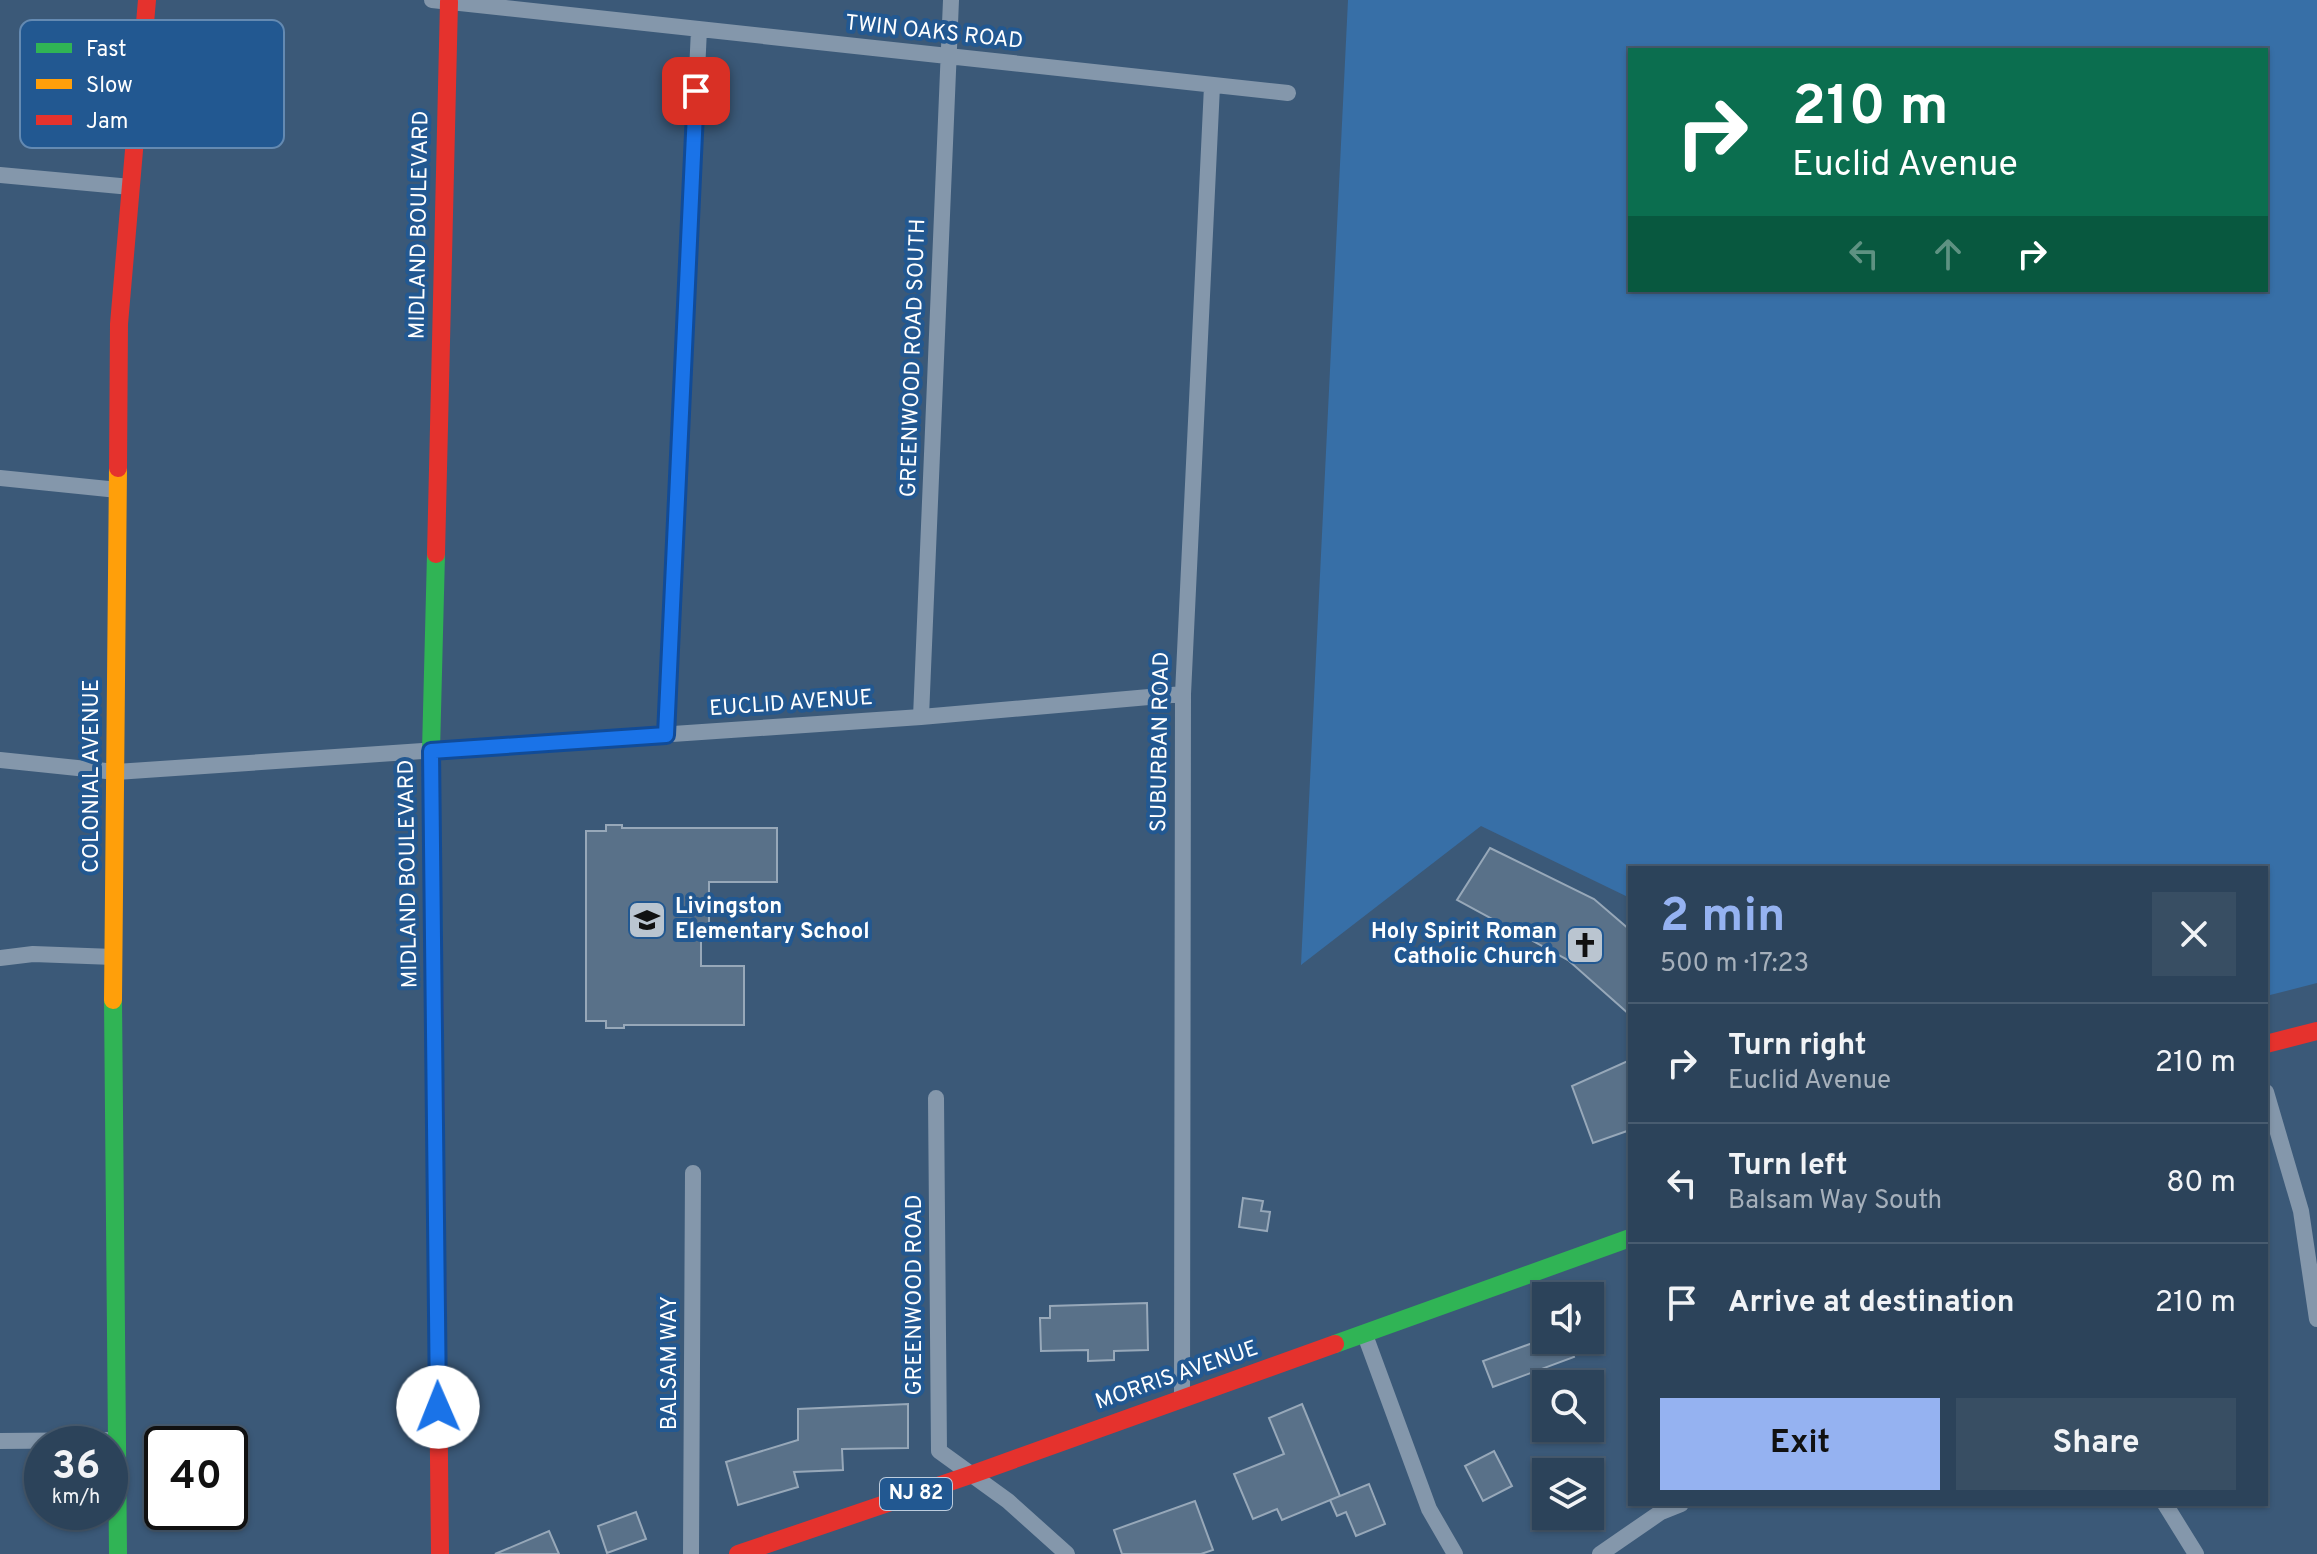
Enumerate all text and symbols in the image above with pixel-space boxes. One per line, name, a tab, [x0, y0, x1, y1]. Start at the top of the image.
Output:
street label: TWIN OAKS ROAD	[844, 10, 1024, 56]
legend	[20, 20, 284, 148]
text: Fast	[86, 37, 127, 64]
pin	[662, 57, 730, 125]
icon: arrive	[674, 69, 718, 113]
text: Slow	[86, 73, 133, 100]
text: 210 m	[1792, 74, 1949, 144]
icon: right	[1660, 80, 1764, 184]
text: Jam	[86, 109, 129, 136]
street label: MIDLAND BOULEVARD	[405, 110, 435, 340]
text: Euclid Avenue	[1792, 143, 2018, 189]
street label: GREENWOOD ROAD SOUTH	[896, 218, 932, 498]
icon: left	[1842, 232, 1886, 276]
icon: ahead	[1926, 232, 1970, 276]
icon: right	[2010, 232, 2054, 276]
street label: SUBURBAN ROAD	[1146, 651, 1176, 833]
street label: COLONIAL AVENUE	[79, 679, 106, 873]
street label: EUCLID AVENUE	[708, 685, 874, 723]
street label: MIDLAND BOULEVARD	[394, 759, 424, 989]
text: 2 min	[1660, 888, 1785, 948]
button: close	[2152, 892, 2236, 976]
place label: Livingston Elementary School	[675, 894, 870, 946]
school or university icon: Livingston Elementary School	[626, 899, 668, 941]
place label: Holy Spirit Roman Catholic Church	[1371, 919, 1557, 971]
church icon: Holy Spirit Roman Catholic Church	[1564, 924, 1606, 966]
text: 500 m · 17:23	[1660, 948, 1809, 981]
text: Turn right	[1728, 1028, 1866, 1065]
icon: right	[1660, 1041, 1704, 1085]
text: 210 m	[2155, 1045, 2236, 1082]
text: Euclid Avenue	[1728, 1065, 1891, 1098]
text: Turn left	[1728, 1148, 1848, 1185]
icon: left	[1660, 1161, 1704, 1205]
text: 80 m	[2166, 1165, 2236, 1202]
text: Balsam Way South	[1728, 1185, 1942, 1218]
street label: GREENWOOD ROAD	[902, 1194, 929, 1396]
icon: arrive	[1660, 1281, 1704, 1325]
map controls	[1532, 1282, 1604, 1530]
button: sound	[1532, 1282, 1604, 1354]
text: Arrive at destination	[1728, 1285, 2014, 1322]
text: 210 m	[2155, 1285, 2236, 1322]
street label: BALSAM WAY	[657, 1296, 684, 1430]
street label: MORRIS AVENUE	[1092, 1336, 1262, 1416]
position arrow	[396, 1365, 480, 1449]
button: search	[1532, 1370, 1604, 1442]
button: Exit	[1660, 1398, 1940, 1490]
button: Share	[1956, 1398, 2236, 1490]
speed limit sign: 40	[144, 1426, 248, 1530]
text: 36	[52, 1443, 100, 1493]
button: layers	[1532, 1458, 1604, 1530]
road number: NJ 82	[880, 1478, 952, 1510]
text: km/h	[52, 1485, 100, 1511]

